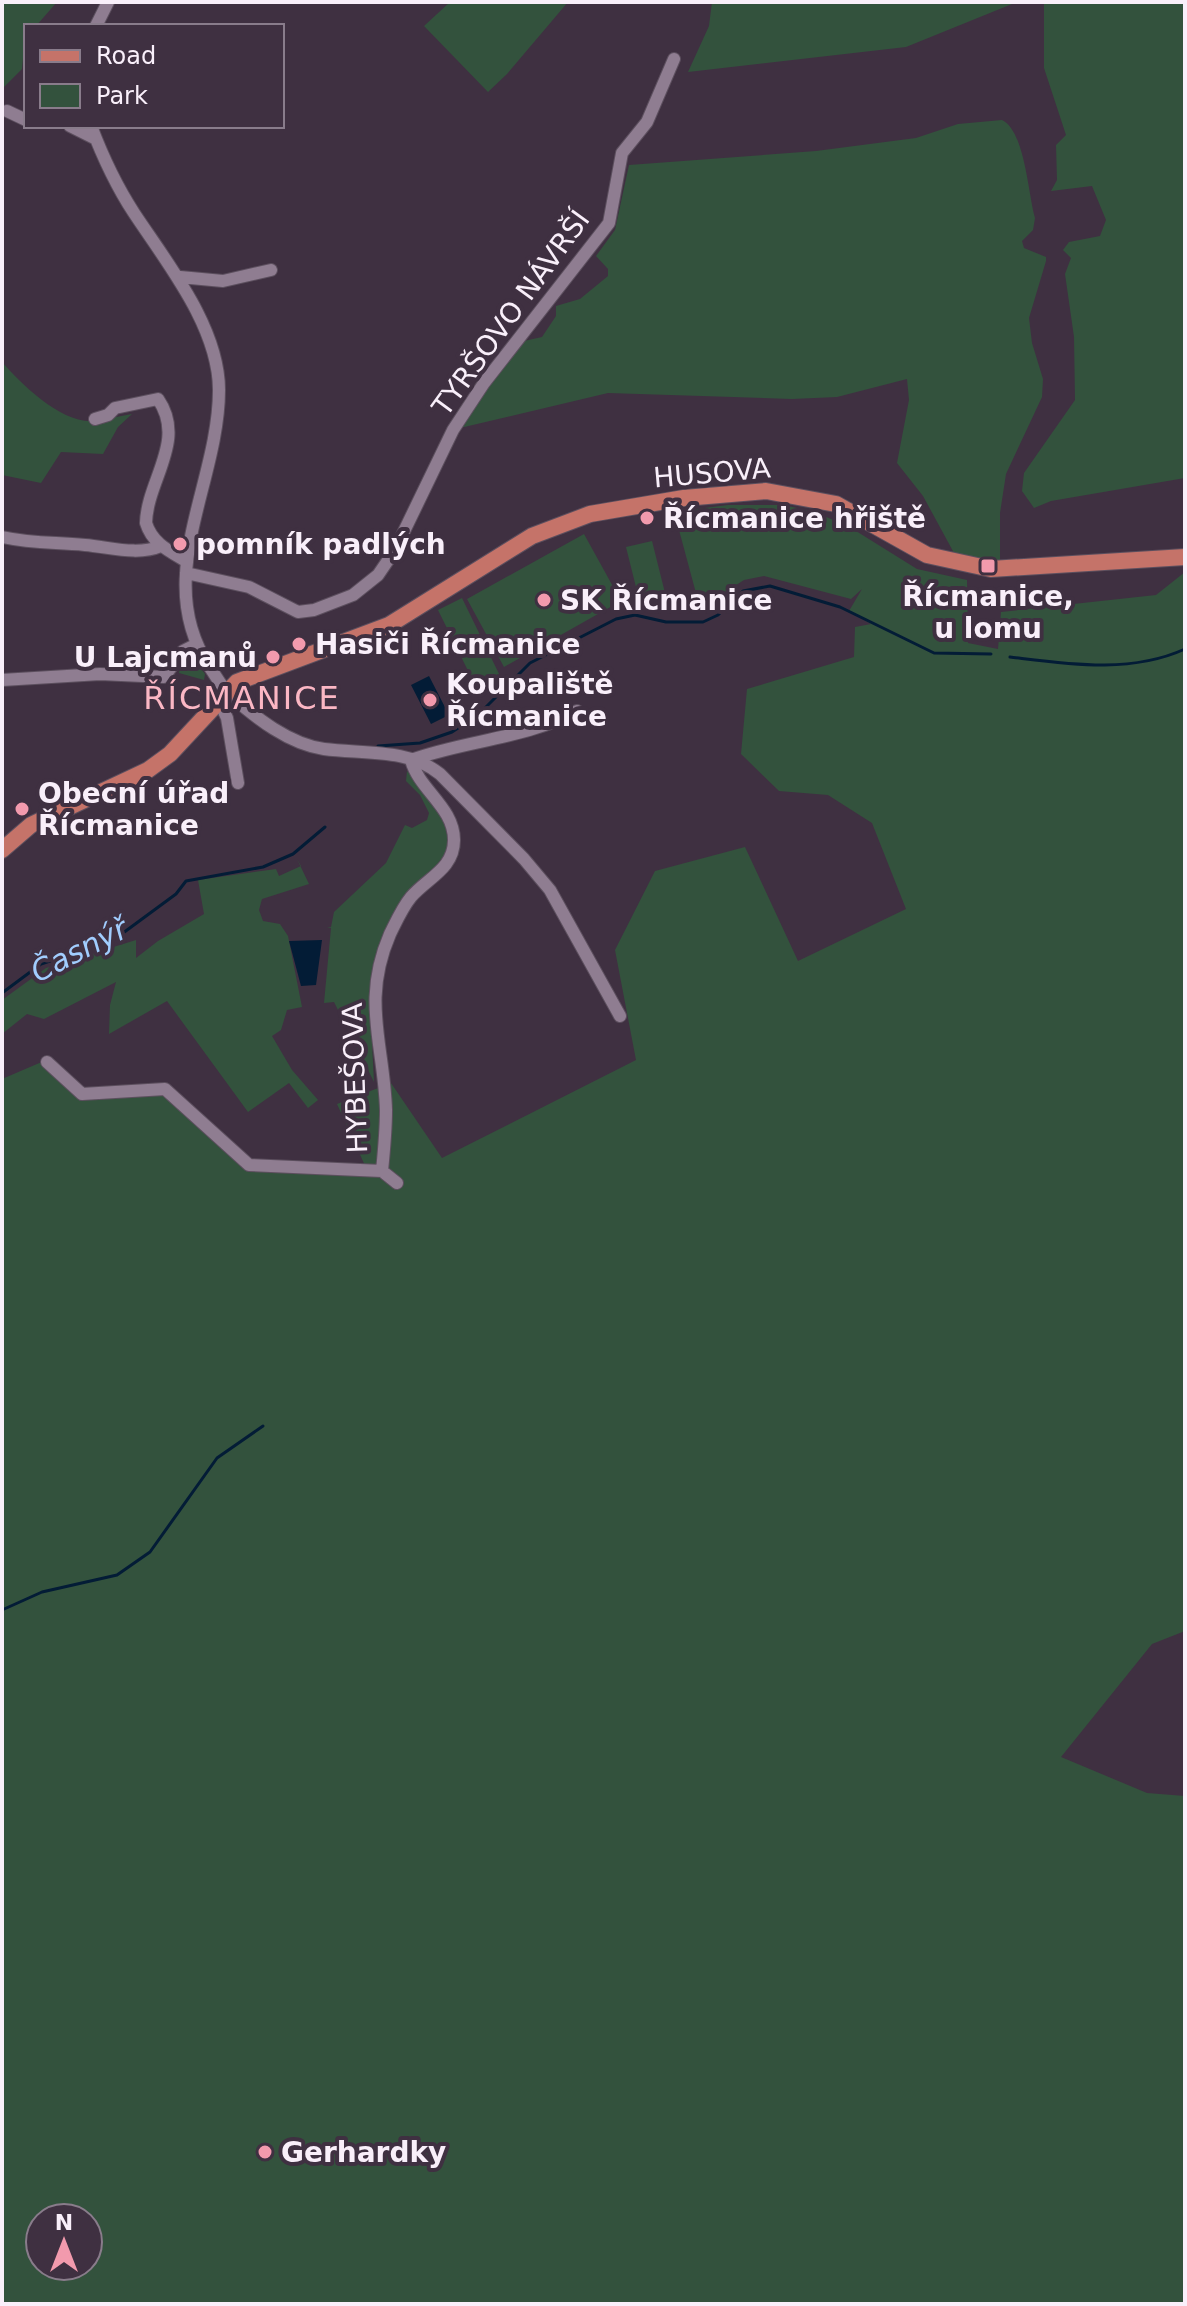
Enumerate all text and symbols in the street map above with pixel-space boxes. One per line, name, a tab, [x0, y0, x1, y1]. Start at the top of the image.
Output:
legend	[24, 24, 284, 128]
text: Road	[96, 42, 156, 70]
text: Park	[96, 82, 148, 110]
street label: TYRŠOVO NÁVRŠÍ	[424, 203, 597, 423]
street label: HUSOVA	[652, 451, 772, 495]
place label: Řícmanice hřiště	[663, 501, 926, 535]
marker: Řícmanice hřiště	[638, 509, 656, 527]
place label: pomník padlých	[196, 528, 446, 561]
marker: pomník padlých	[171, 535, 189, 553]
marker: Řícmanice, u lomu	[979, 557, 997, 575]
place label: Řícmanice, u lomu	[902, 579, 1074, 645]
place label: SK Řícmanice	[560, 583, 773, 617]
marker: SK Řícmanice	[535, 591, 553, 609]
place label: Hasiči Řícmanice	[315, 627, 580, 661]
marker: Hasiči Řícmanice	[290, 635, 308, 653]
place label: U Lajcmanů	[74, 641, 257, 674]
marker: U Lajcmanů	[264, 648, 282, 666]
place label: Koupaliště Řícmanice	[446, 668, 614, 733]
district label: ŘÍCMANICE	[143, 679, 341, 717]
marker: Koupaliště Řícmanice	[421, 691, 439, 709]
place label: Obecní úřad Řícmanice	[38, 777, 229, 842]
marker: Obecní úřad Řícmanice	[13, 800, 31, 818]
water label: Časnýř	[24, 909, 136, 989]
street label: HYBEŠOVA	[335, 1002, 374, 1154]
place label: Gerhardky	[281, 2136, 446, 2169]
marker: Gerhardky	[256, 2143, 274, 2161]
north arrow	[24, 2202, 104, 2282]
text: N	[55, 2210, 73, 2235]

